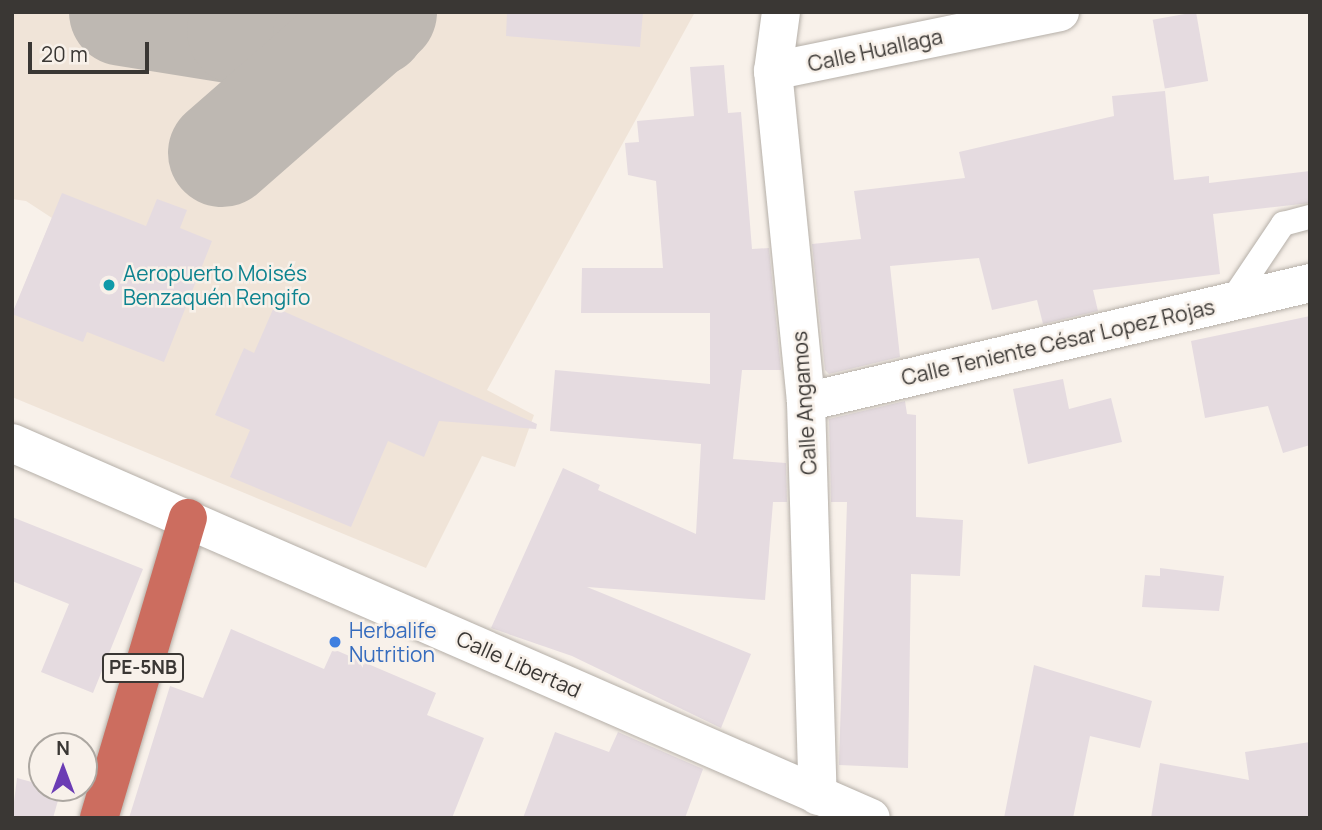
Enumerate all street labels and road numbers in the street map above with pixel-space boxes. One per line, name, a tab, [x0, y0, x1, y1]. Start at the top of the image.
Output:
street label: Calle Huallaga	[805, 23, 945, 77]
street label: Calle Teniente César Lopez Rojas	[899, 294, 1217, 390]
street label: Calle Angamos	[786, 330, 822, 476]
street label: Calle Libertad	[453, 625, 585, 703]
road number: PE-5NB	[101, 652, 185, 684]

